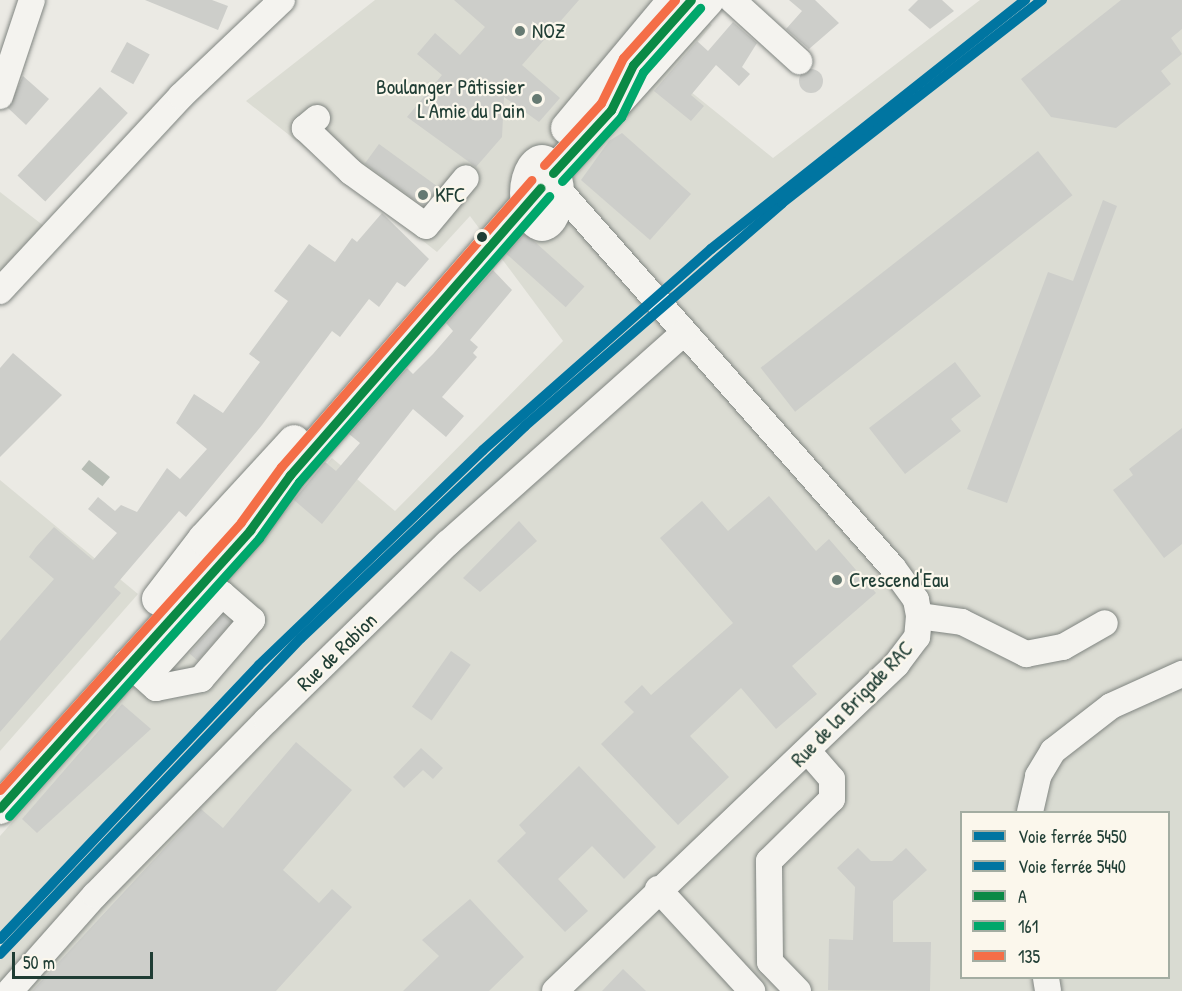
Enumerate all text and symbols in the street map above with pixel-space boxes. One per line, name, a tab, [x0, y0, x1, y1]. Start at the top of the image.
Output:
place label: NOZ	[532, 18, 565, 44]
marker: NOZ	[513, 24, 527, 38]
place label: Boulanger Pâtissier L'Amie du Pain	[376, 74, 525, 124]
marker: Boulanger Pâtissier L'Amie du Pain	[530, 92, 544, 106]
place label: KFC	[435, 182, 465, 208]
marker: KFC	[416, 188, 430, 202]
unlabelled marker	[476, 231, 488, 243]
place label: Crescend'Eau	[849, 567, 949, 593]
marker: Crescend'Eau	[830, 573, 844, 587]
street label: Rue de Rabion	[292, 608, 382, 696]
street label: Rue de la Brigade RAC	[786, 636, 918, 772]
legend	[960, 811, 1170, 979]
text: Voie ferrée 5450	[1018, 824, 1127, 849]
text: Voie ferrée 5440	[1018, 854, 1126, 879]
text: A	[1018, 884, 1027, 909]
text: 161	[1018, 914, 1038, 939]
scale bar	[15, 940, 156, 978]
text: 135	[1018, 944, 1040, 969]
text: 50 m	[23, 950, 55, 975]

